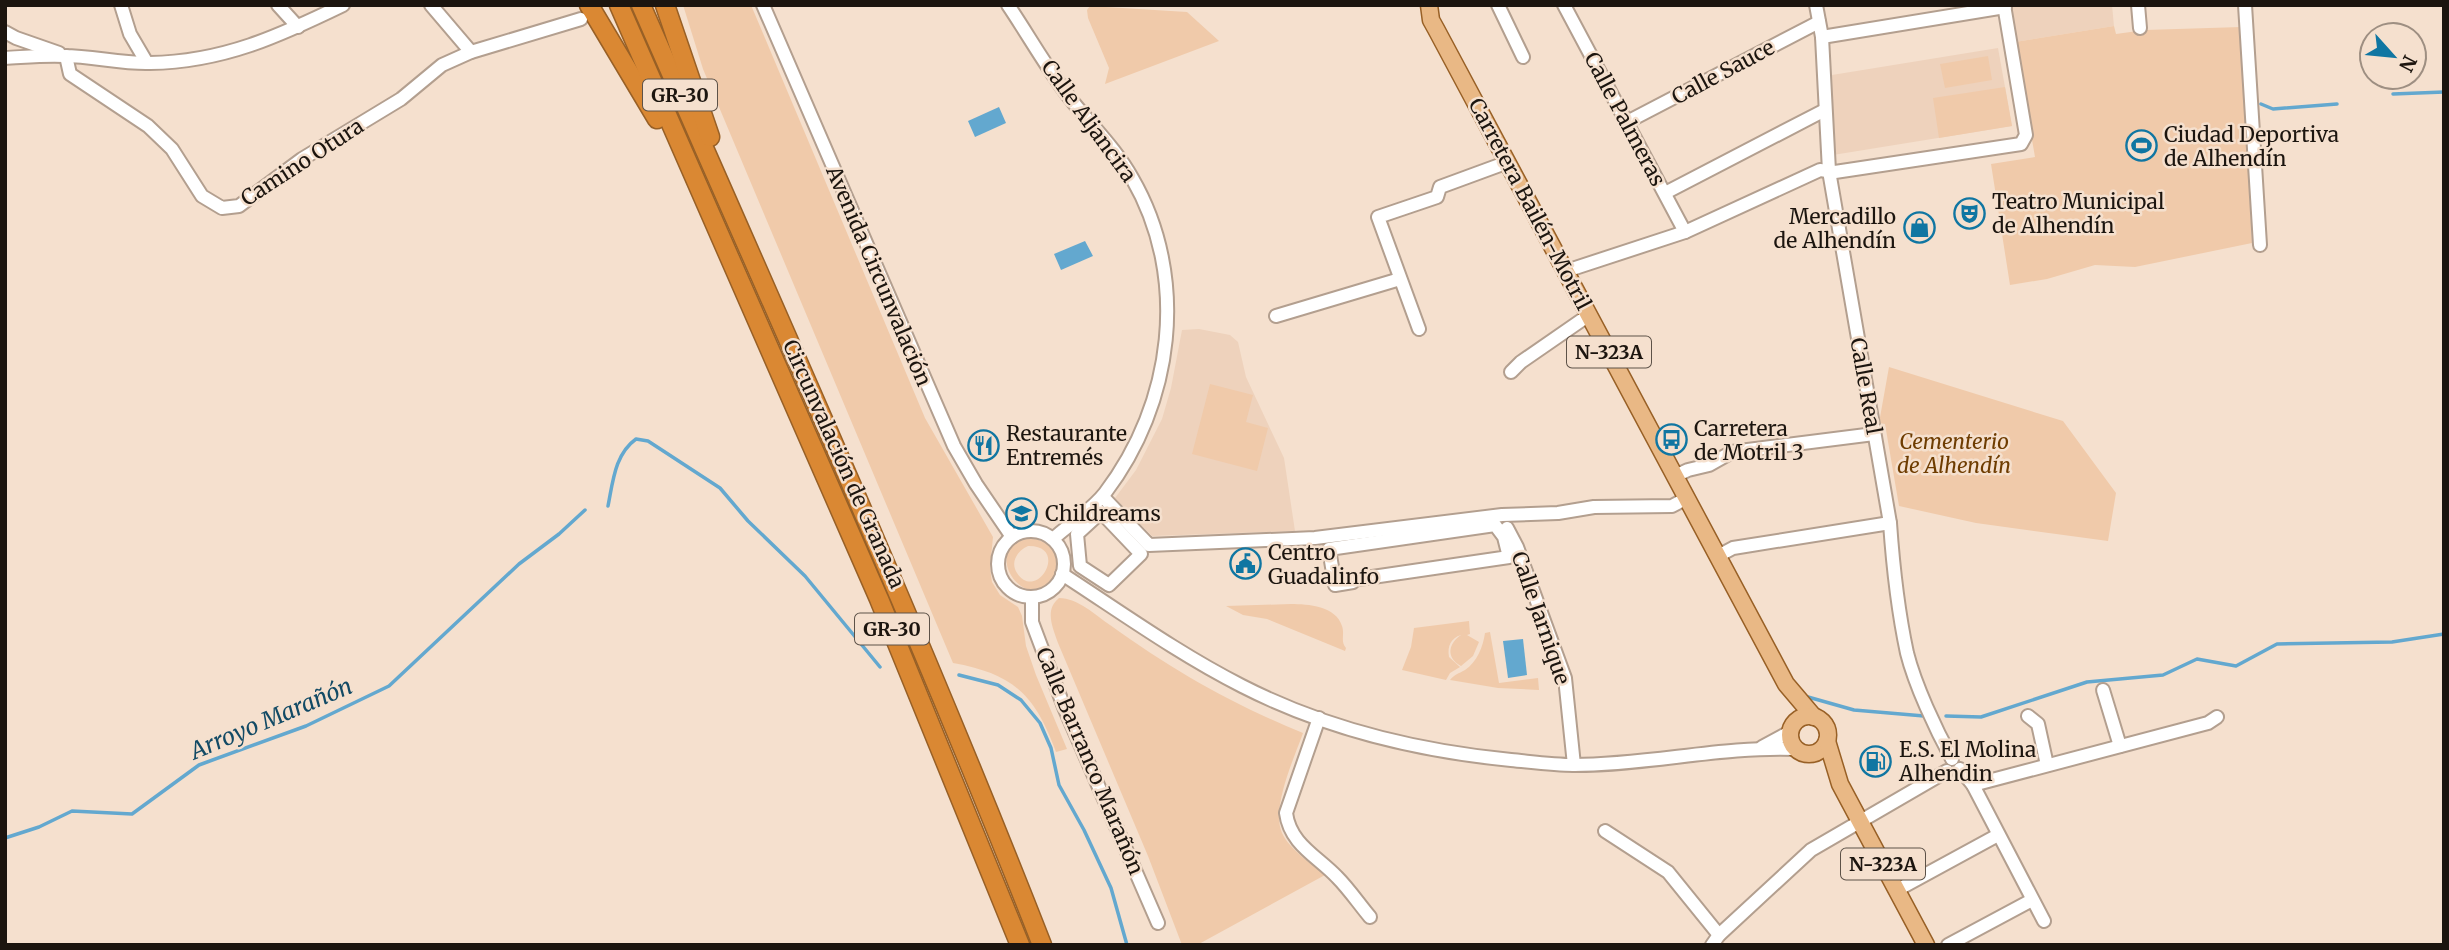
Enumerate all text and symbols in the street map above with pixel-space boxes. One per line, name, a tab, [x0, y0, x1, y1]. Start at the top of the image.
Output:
north arrow	[2358, 21, 2428, 91]
street label: Calle Sauce	[1667, 34, 1779, 110]
street label: Calle Palmeras	[1578, 47, 1672, 191]
text: N	[2394, 52, 2422, 76]
street label: Calle Aljancira	[1036, 55, 1142, 187]
road number: GR-30	[643, 80, 717, 110]
street label: Carretera Bailén-Motril	[1463, 94, 1598, 315]
street label: Camino Otura	[235, 112, 369, 212]
place label: Ciudad Deportiva de Alhendín	[2164, 121, 2339, 172]
sports icon: Ciudad Deportiva de Alhendín	[2124, 129, 2158, 163]
street label: Avenida Circunvalación	[820, 161, 938, 390]
place label: Teatro Municipal de Alhendín	[1992, 188, 2165, 239]
theatre icon: Teatro Municipal de Alhendín	[1952, 196, 1986, 230]
place label: Mercadillo de Alhendín	[1773, 203, 1896, 254]
shop icon: Mercadillo de Alhendín	[1902, 211, 1936, 245]
street label: Circunvalación de Granada	[777, 336, 911, 592]
road number: N-323A	[1567, 336, 1651, 368]
street label: Calle Real	[1844, 336, 1888, 437]
place label: Carretera de Motril 3	[1694, 415, 1804, 466]
place label: Restaurante Entremés	[1006, 420, 1127, 471]
bus stop icon: Carretera de Motril 3	[1654, 423, 1688, 457]
restaurant icon: Restaurante Entremés	[966, 428, 1000, 462]
park label: Cementerio de Alhendín	[1897, 428, 2011, 479]
school or university icon: Childreams	[1005, 496, 1039, 530]
place label: Childreams	[1045, 500, 1161, 527]
place label: Centro Guadalinfo	[1268, 539, 1379, 590]
public building icon: Centro Guadalinfo	[1228, 547, 1262, 581]
street label: Calle Jarnique	[1506, 548, 1576, 688]
road number: GR-30	[855, 614, 929, 644]
street label: Calle Barranco Marañón	[1030, 643, 1150, 879]
water label: Arroyo Marañón	[184, 671, 356, 766]
place label: E.S. El Molina Alhendin	[1898, 736, 2036, 787]
fuel station icon: E.S. El Molina Alhendin	[1859, 744, 1893, 778]
road number: N-323A	[1841, 848, 1925, 880]

